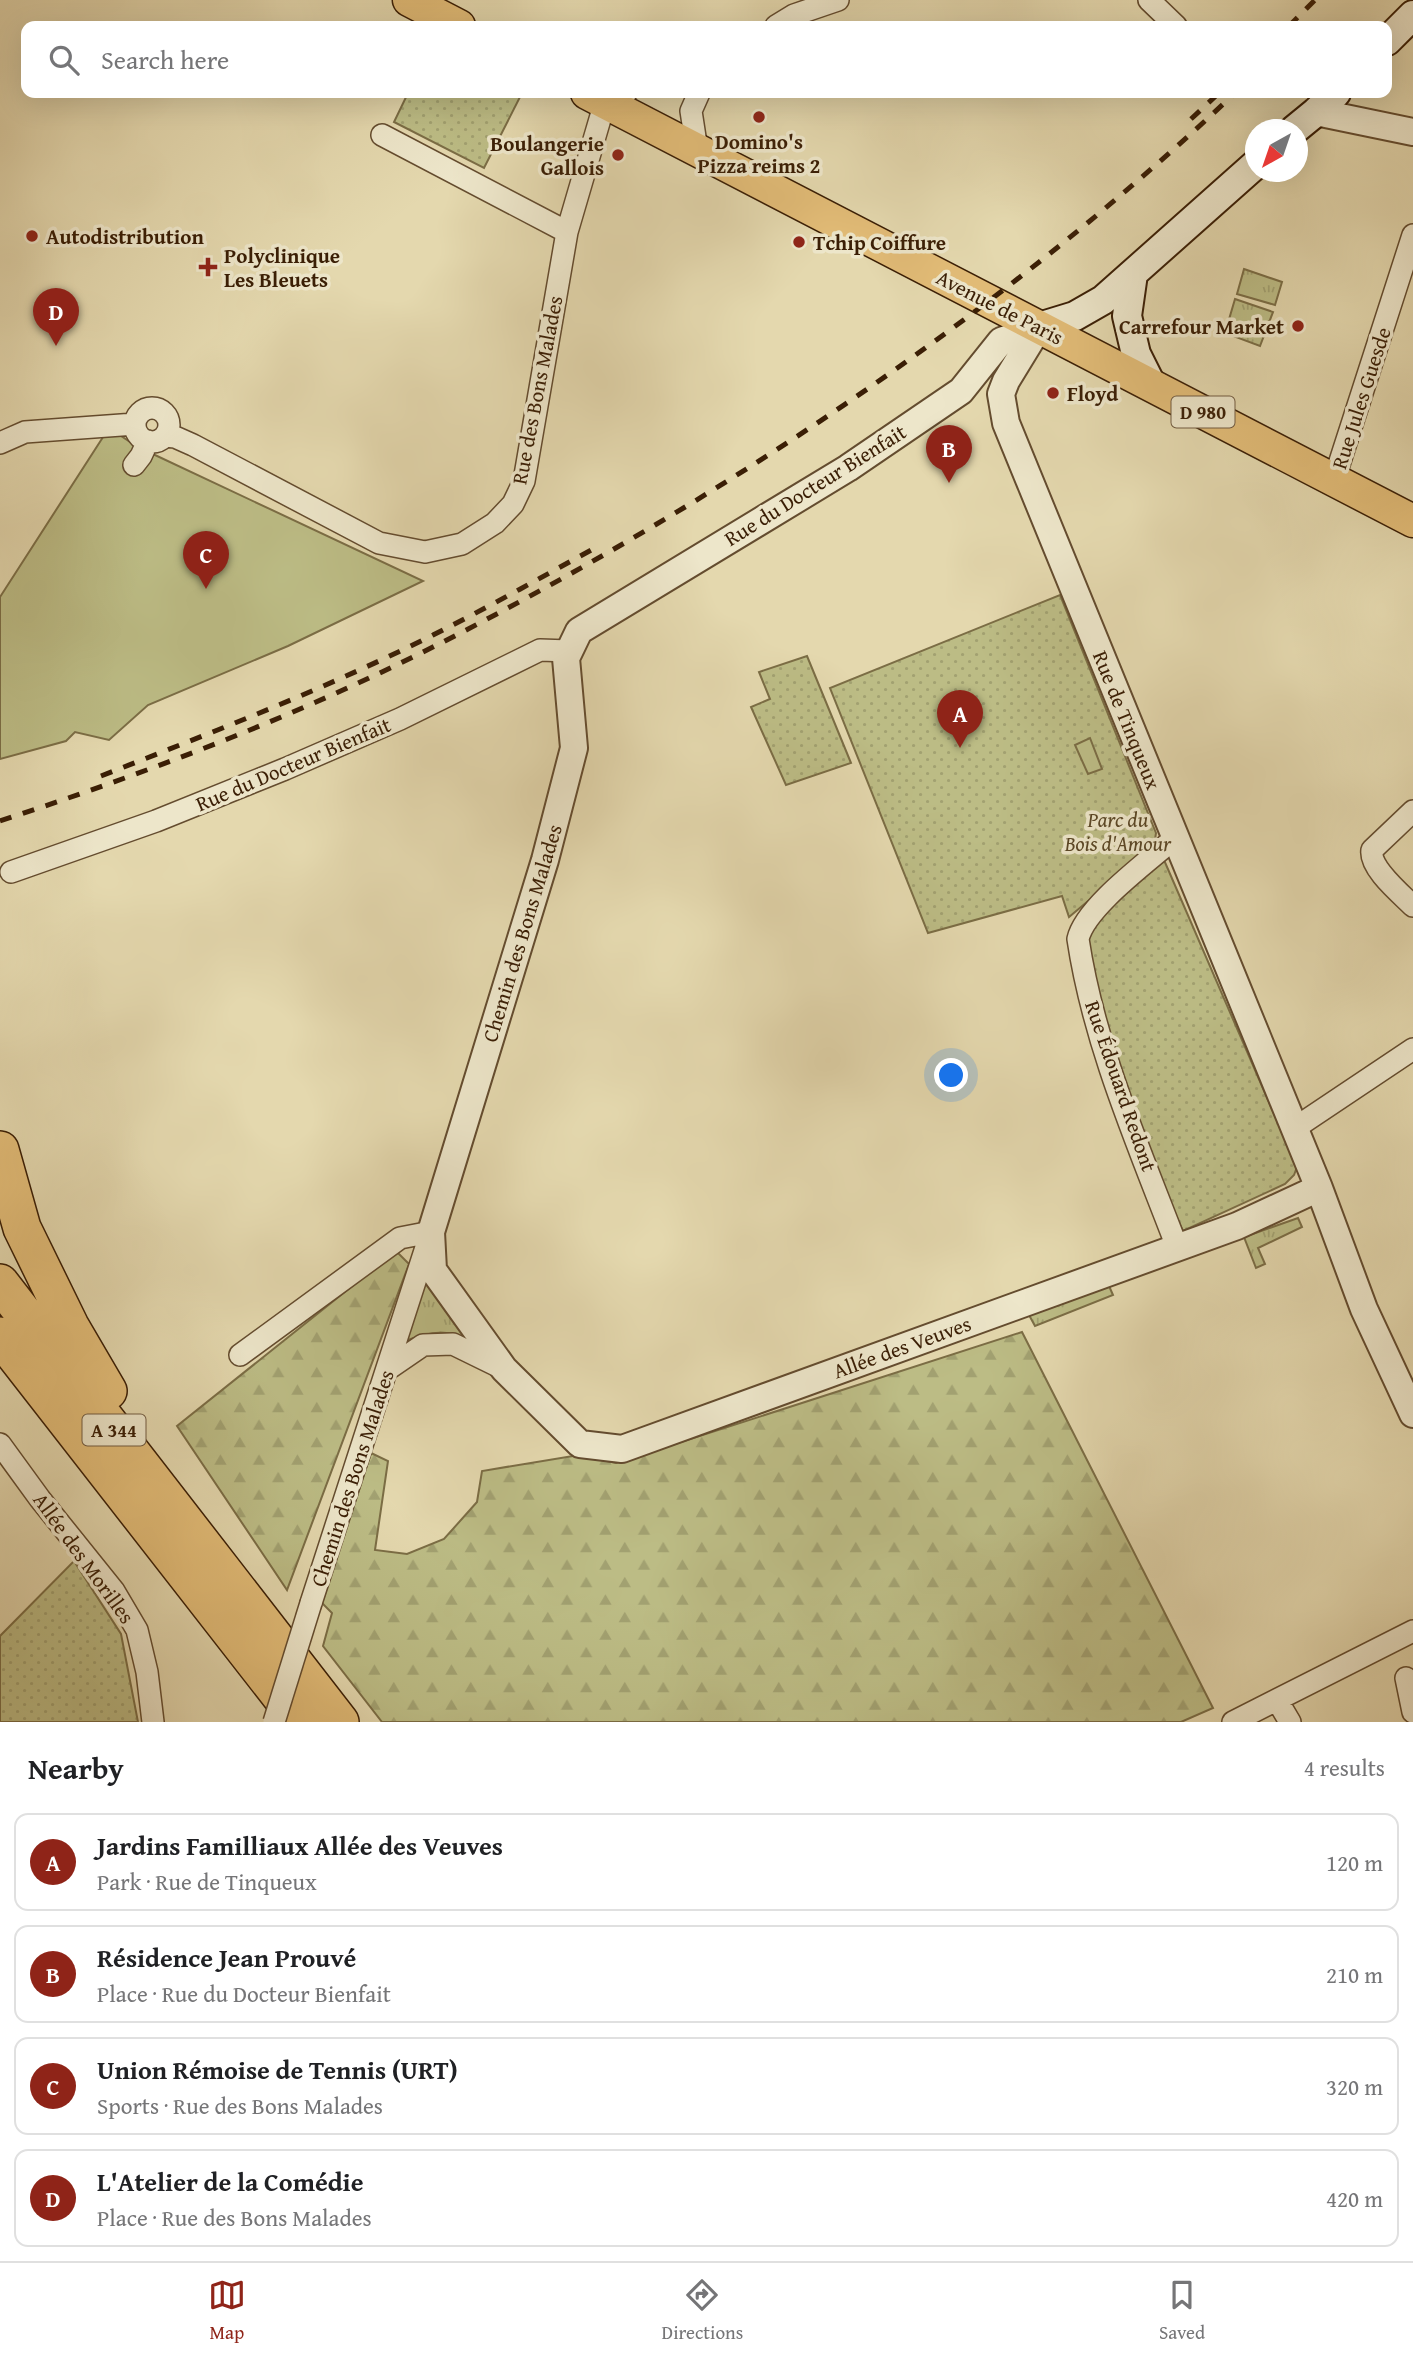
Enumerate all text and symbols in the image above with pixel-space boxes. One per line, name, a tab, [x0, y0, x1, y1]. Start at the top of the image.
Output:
search box	[21, 21, 1392, 98]
text: Search here	[101, 40, 229, 79]
icon: search	[45, 41, 83, 79]
marker: Domino's Pizza reims 2	[751, 109, 767, 125]
north arrow	[1245, 119, 1308, 182]
place label: Domino's Pizza reims 2	[698, 126, 820, 181]
place label: Boulangerie Gallois	[490, 128, 604, 183]
marker: Boulangerie Gallois	[610, 147, 626, 163]
place label: Autodistribution	[46, 221, 204, 252]
place label: Tchip Coiffure	[813, 227, 946, 258]
marker: Autodistribution	[24, 228, 40, 244]
marker: Tchip Coiffure	[791, 234, 807, 250]
place label: Polyclinique Les Bleuets	[224, 240, 340, 295]
marker: Polyclinique Les Bleuets	[198, 257, 218, 277]
street label: Avenue de Paris	[931, 262, 1069, 352]
pin: D	[33, 288, 79, 346]
street label: Rue des Bons Malades	[503, 293, 571, 487]
place label: Carrefour Market	[1119, 311, 1284, 342]
marker: Carrefour Market	[1290, 318, 1306, 334]
street label: Rue Jules Guesde	[1323, 323, 1399, 473]
place label: Floyd	[1067, 378, 1118, 409]
marker: Floyd	[1045, 385, 1061, 401]
road number: D 980	[1172, 396, 1234, 428]
street label: Rue du Docteur Bienfait	[718, 416, 912, 554]
pin: B	[926, 425, 972, 483]
pin: C	[183, 531, 229, 589]
street label: Rue de Tinqueux	[1085, 646, 1169, 794]
pin: A	[937, 690, 983, 748]
street label: Rue du Docteur Bienfait	[191, 709, 396, 819]
park label: Parc du Bois d'Amour	[1064, 804, 1172, 859]
street label: Chemin des Bons Malades	[474, 820, 570, 1046]
street label: Rue Édouard Redont	[1077, 996, 1165, 1176]
your location	[934, 1058, 968, 1092]
street label: Allée des Veuves	[829, 1308, 975, 1386]
street label: Chemin des Bons Malades	[302, 1366, 402, 1590]
road number: A 344	[82, 1414, 146, 1446]
street label: Allée des Morilles	[26, 1486, 142, 1630]
text: Nearby	[28, 1746, 124, 1790]
text: 4 results	[1304, 1751, 1385, 1784]
text: Jardins Familliaux Allée des Veuves	[97, 1826, 503, 1865]
text: A	[46, 1846, 60, 1879]
text: 120 m	[1326, 1846, 1383, 1879]
text: Park · Rue de Tinqueux	[97, 1865, 317, 1898]
text: Résidence Jean Prouvé	[97, 1938, 356, 1977]
text: B	[46, 1958, 60, 1991]
text: 210 m	[1326, 1958, 1383, 1991]
text: Place · Rue du Docteur Bienfait	[97, 1977, 391, 2010]
text: Union Rémoise de Tennis (URT)	[97, 2050, 458, 2089]
text: C	[46, 2070, 60, 2103]
text: 320 m	[1326, 2070, 1383, 2103]
text: Sports · Rue des Bons Malades	[97, 2089, 383, 2122]
text: L'Atelier de la Comédie	[97, 2162, 363, 2201]
text: D	[46, 2182, 60, 2215]
text: 420 m	[1326, 2182, 1383, 2215]
text: Place · Rue des Bons Malades	[97, 2201, 372, 2234]
tab: Map	[208, 2276, 246, 2346]
tab: Directions	[662, 2276, 743, 2346]
tab: Saved	[1159, 2276, 1205, 2346]

